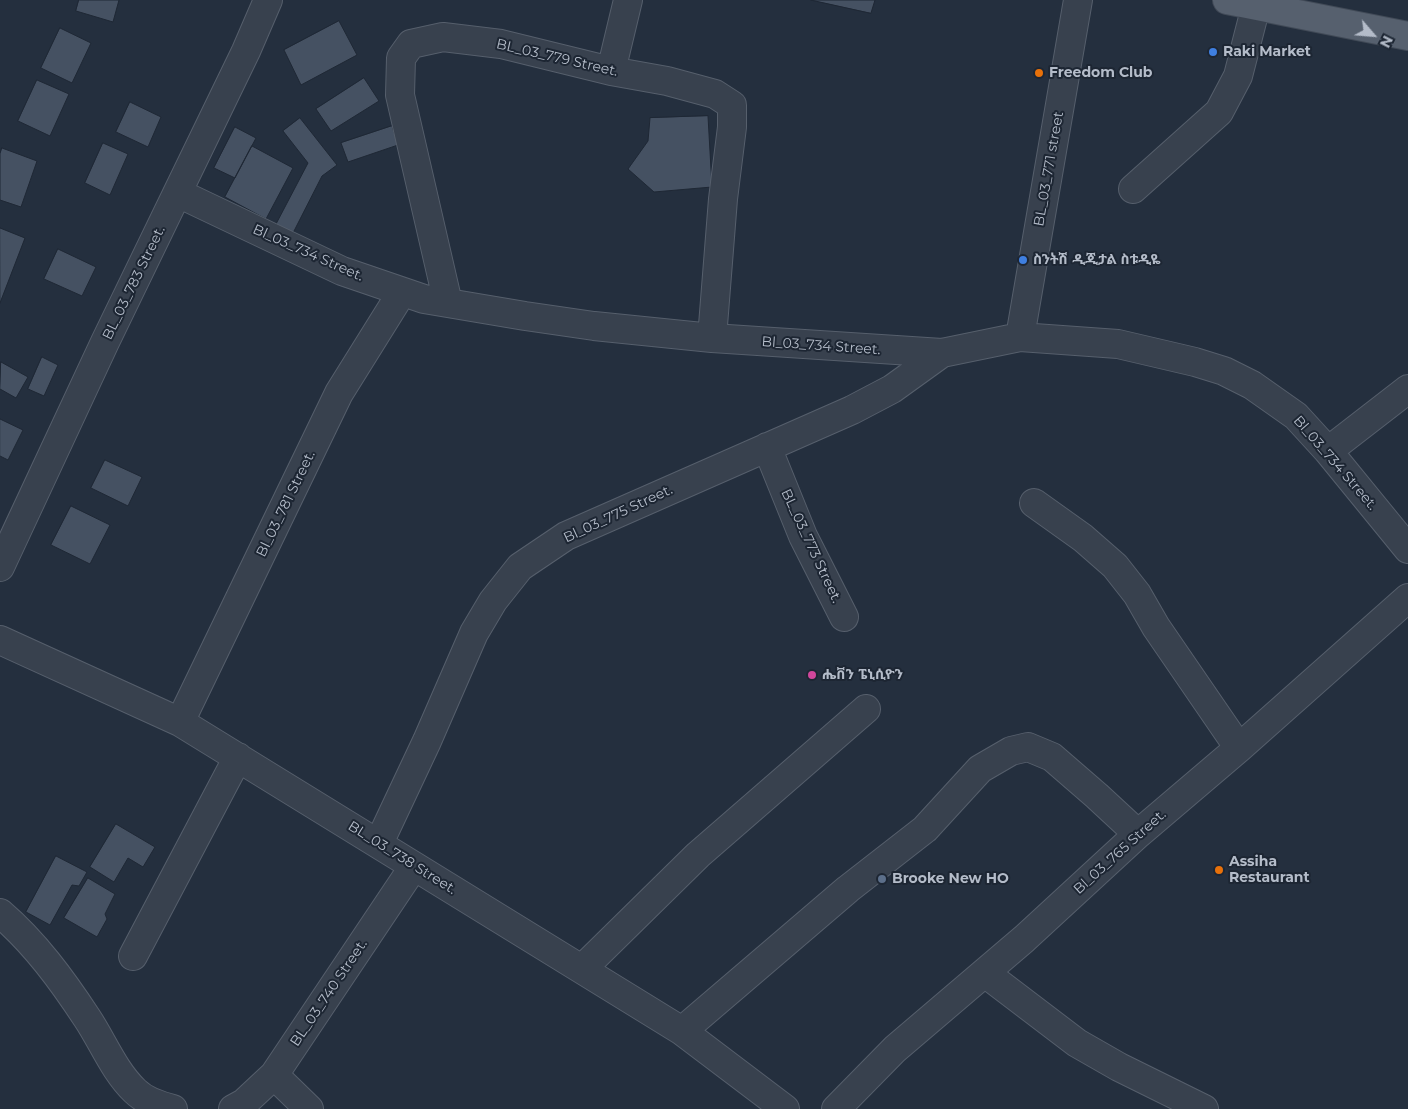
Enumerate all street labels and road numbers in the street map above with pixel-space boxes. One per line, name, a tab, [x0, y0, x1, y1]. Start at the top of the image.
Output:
street label: BL_03_779 Street.	[494, 36, 620, 80]
street label: BL_03_771 street	[1031, 110, 1067, 228]
street label: Bl_03_734 Street.	[250, 221, 366, 285]
street label: BL_03_783 Street.	[99, 223, 169, 343]
street label: Bl_03_734 Street.	[761, 333, 881, 359]
street label: Bl_03_734 Street.	[1289, 412, 1381, 514]
street label: Bl_03_781 Street.	[253, 448, 319, 560]
street label: Bl_03_775 Street.	[561, 481, 675, 547]
street label: BL_03_773 Street.	[777, 486, 845, 606]
street label: Bl_03_765 Street.	[1070, 806, 1170, 898]
street label: BL_03_738 Street.	[345, 818, 459, 898]
street label: BL_03_740 Street.	[287, 936, 371, 1050]

